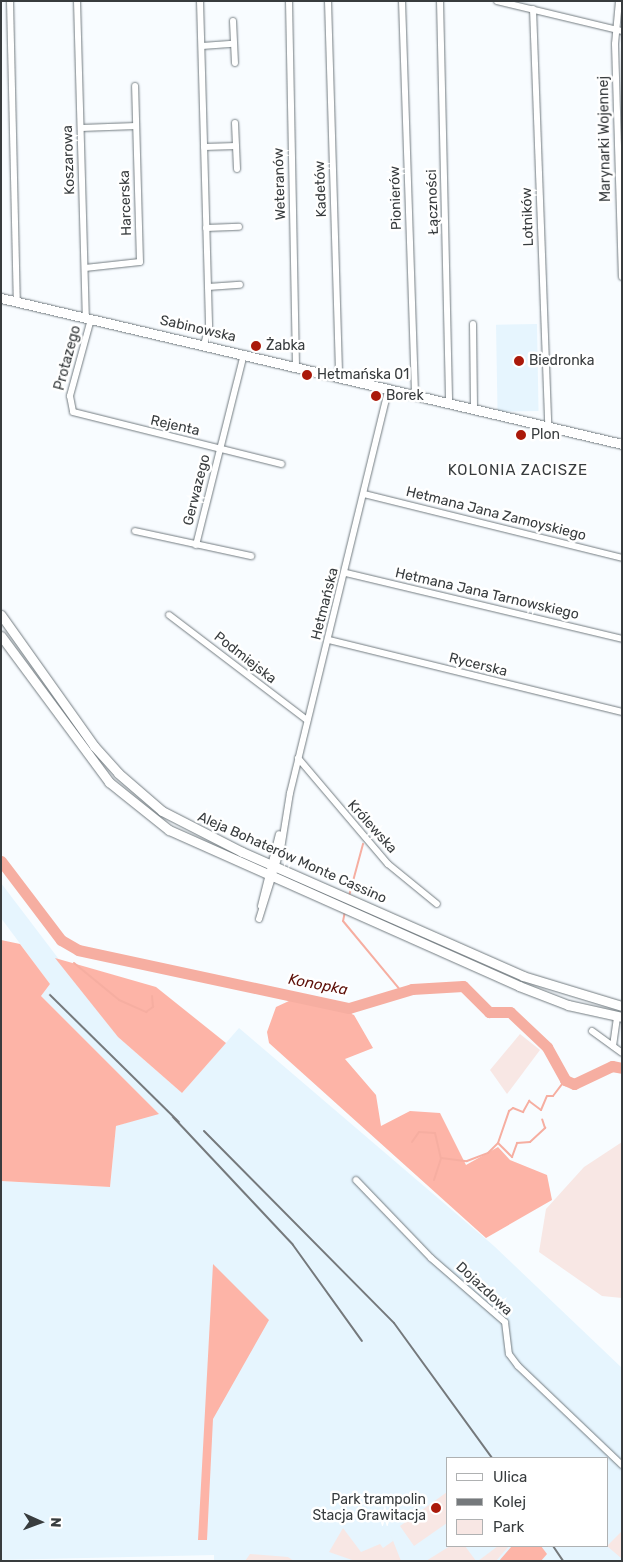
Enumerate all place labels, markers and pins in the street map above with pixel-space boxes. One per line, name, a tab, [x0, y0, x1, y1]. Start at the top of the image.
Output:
place label: Żabka	[266, 338, 305, 354]
marker: Żabka	[250, 340, 262, 352]
place label: Biedronka	[529, 353, 594, 369]
marker: Biedronka	[513, 355, 525, 367]
place label: Hetmańska 01	[317, 367, 409, 383]
marker: Hetmańska 01	[301, 369, 313, 381]
place label: Borek	[386, 388, 424, 404]
marker: Borek	[370, 390, 382, 402]
place label: Plon	[531, 427, 560, 443]
marker: Plon	[515, 429, 527, 441]
place label: Park trampolin Stacja Grawitacja	[312, 1492, 426, 1524]
marker: Park trampolin Stacja Grawitacja	[430, 1502, 442, 1514]

